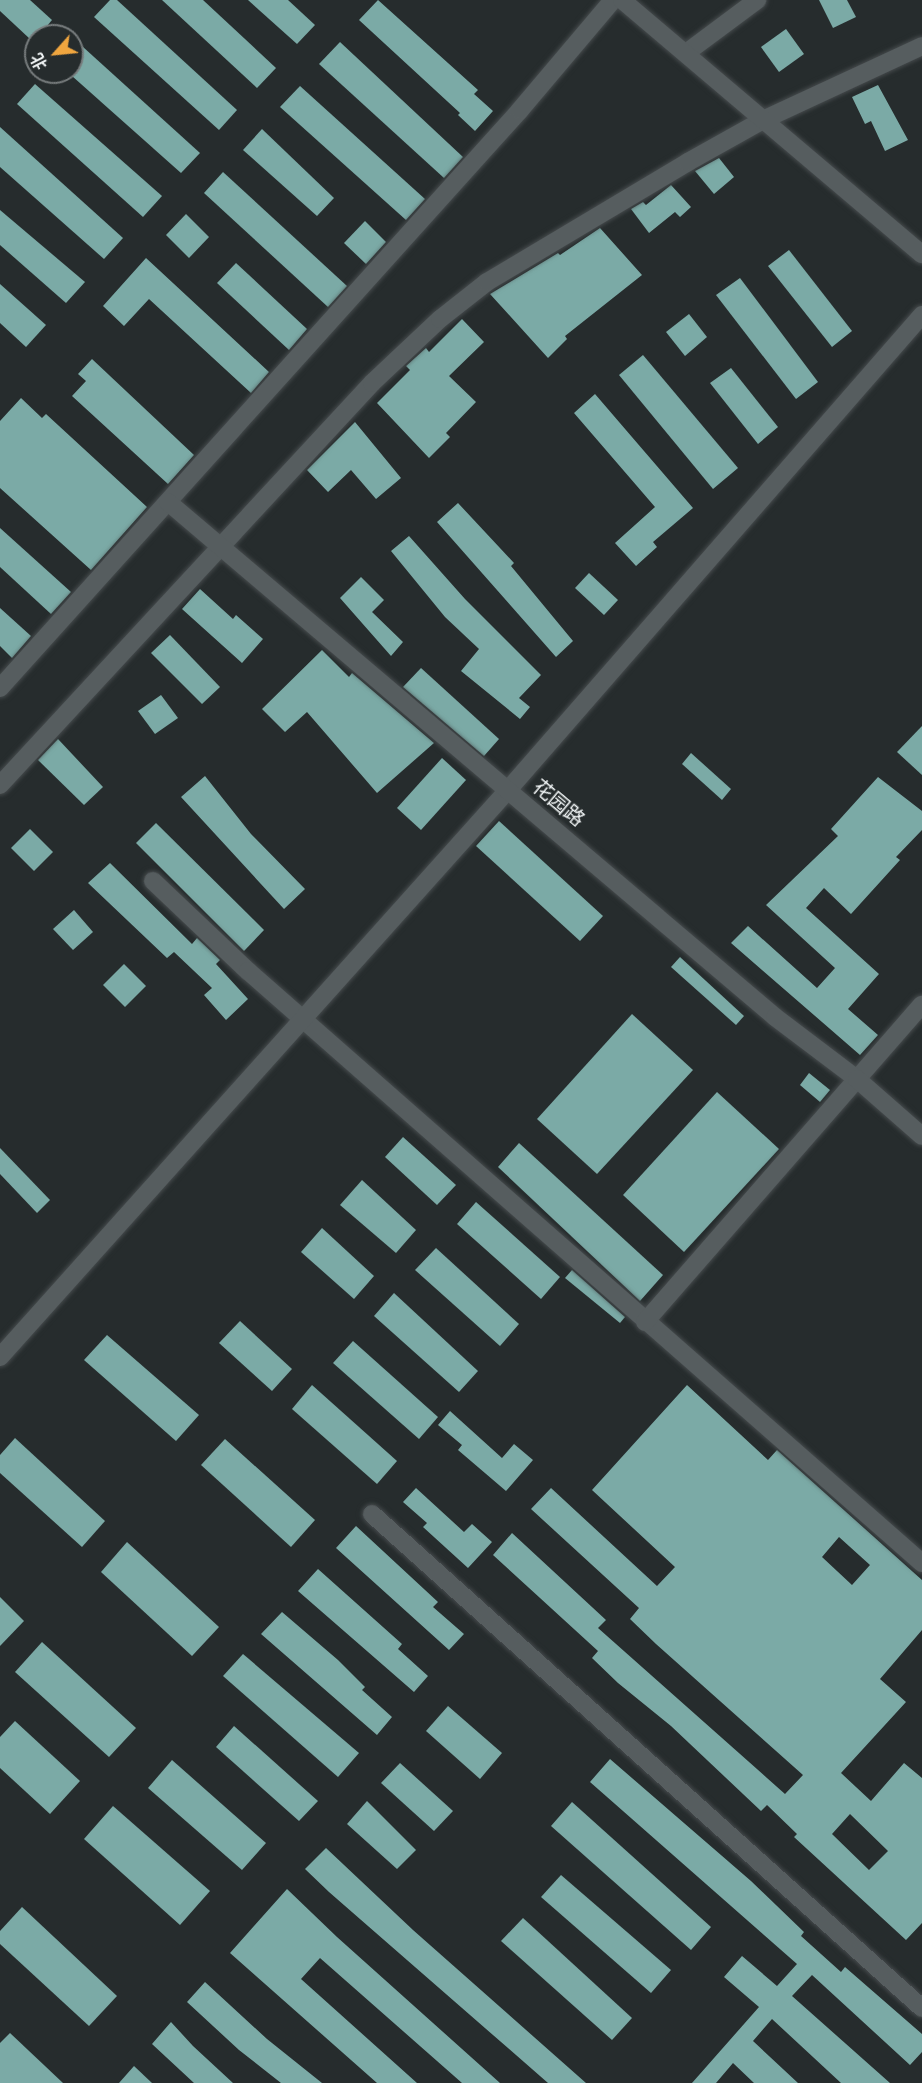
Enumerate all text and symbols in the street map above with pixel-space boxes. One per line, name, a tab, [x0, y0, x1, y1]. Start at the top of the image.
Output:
north arrow	[24, 24, 84, 84]
text: 北	[25, 49, 54, 74]
street label: 花园路	[527, 776, 589, 832]

